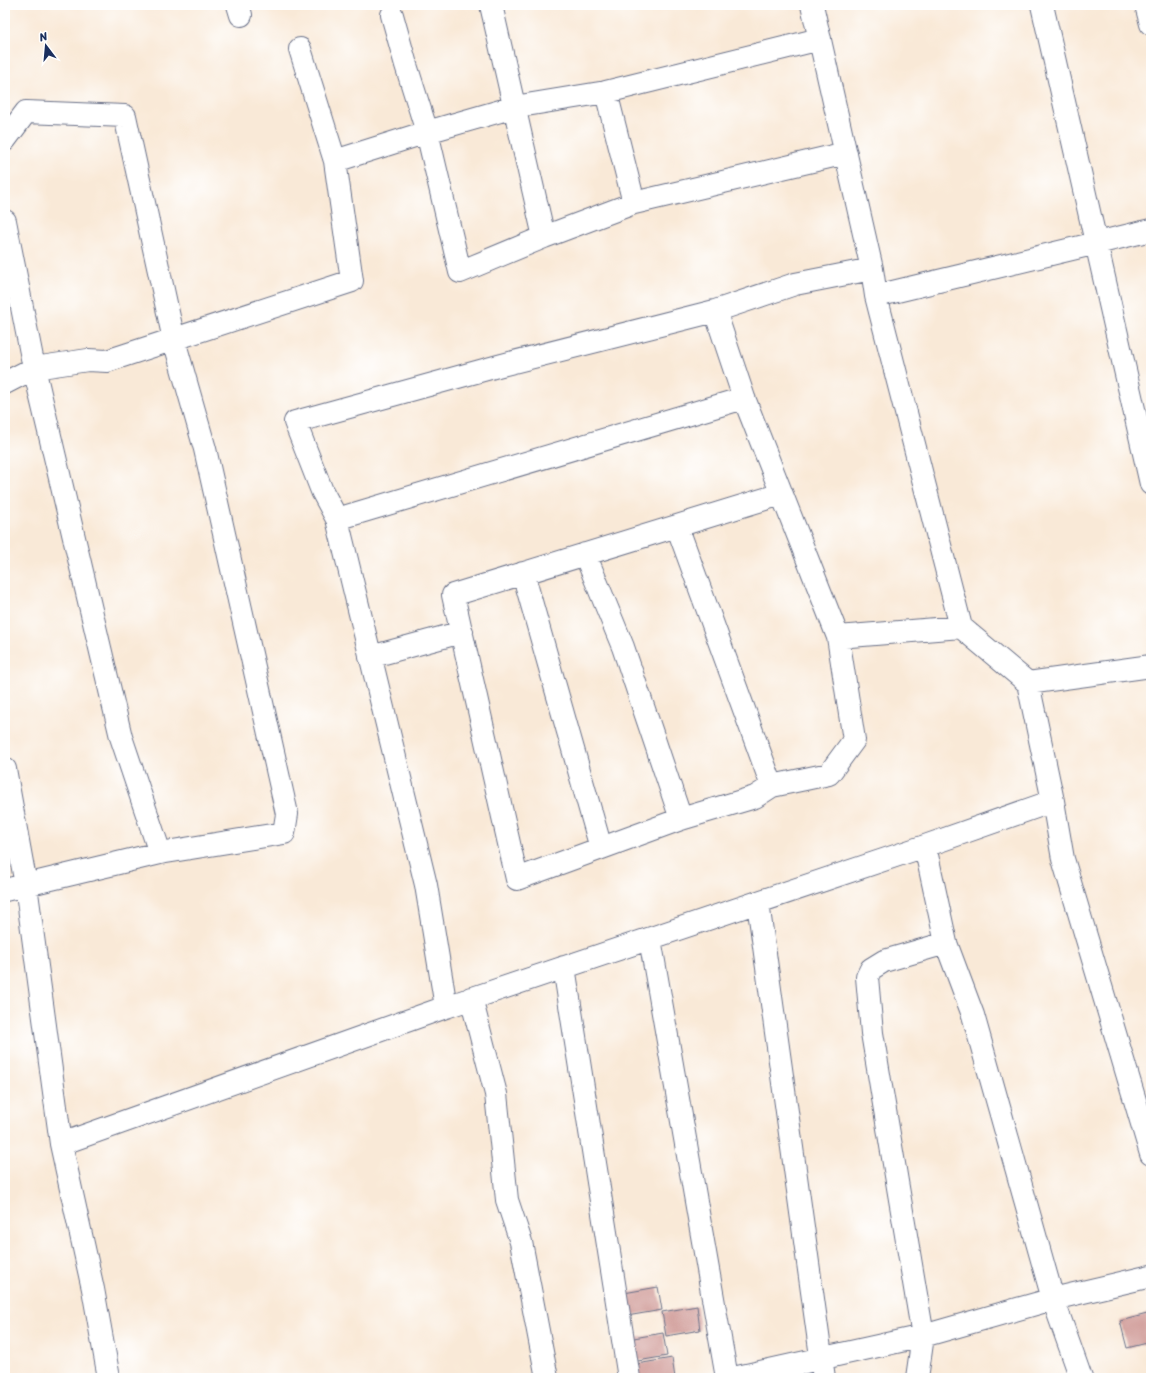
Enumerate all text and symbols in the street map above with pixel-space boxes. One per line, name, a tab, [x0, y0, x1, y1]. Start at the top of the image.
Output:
north arrow	[26, 26, 66, 66]
text: N	[36, 27, 50, 47]

